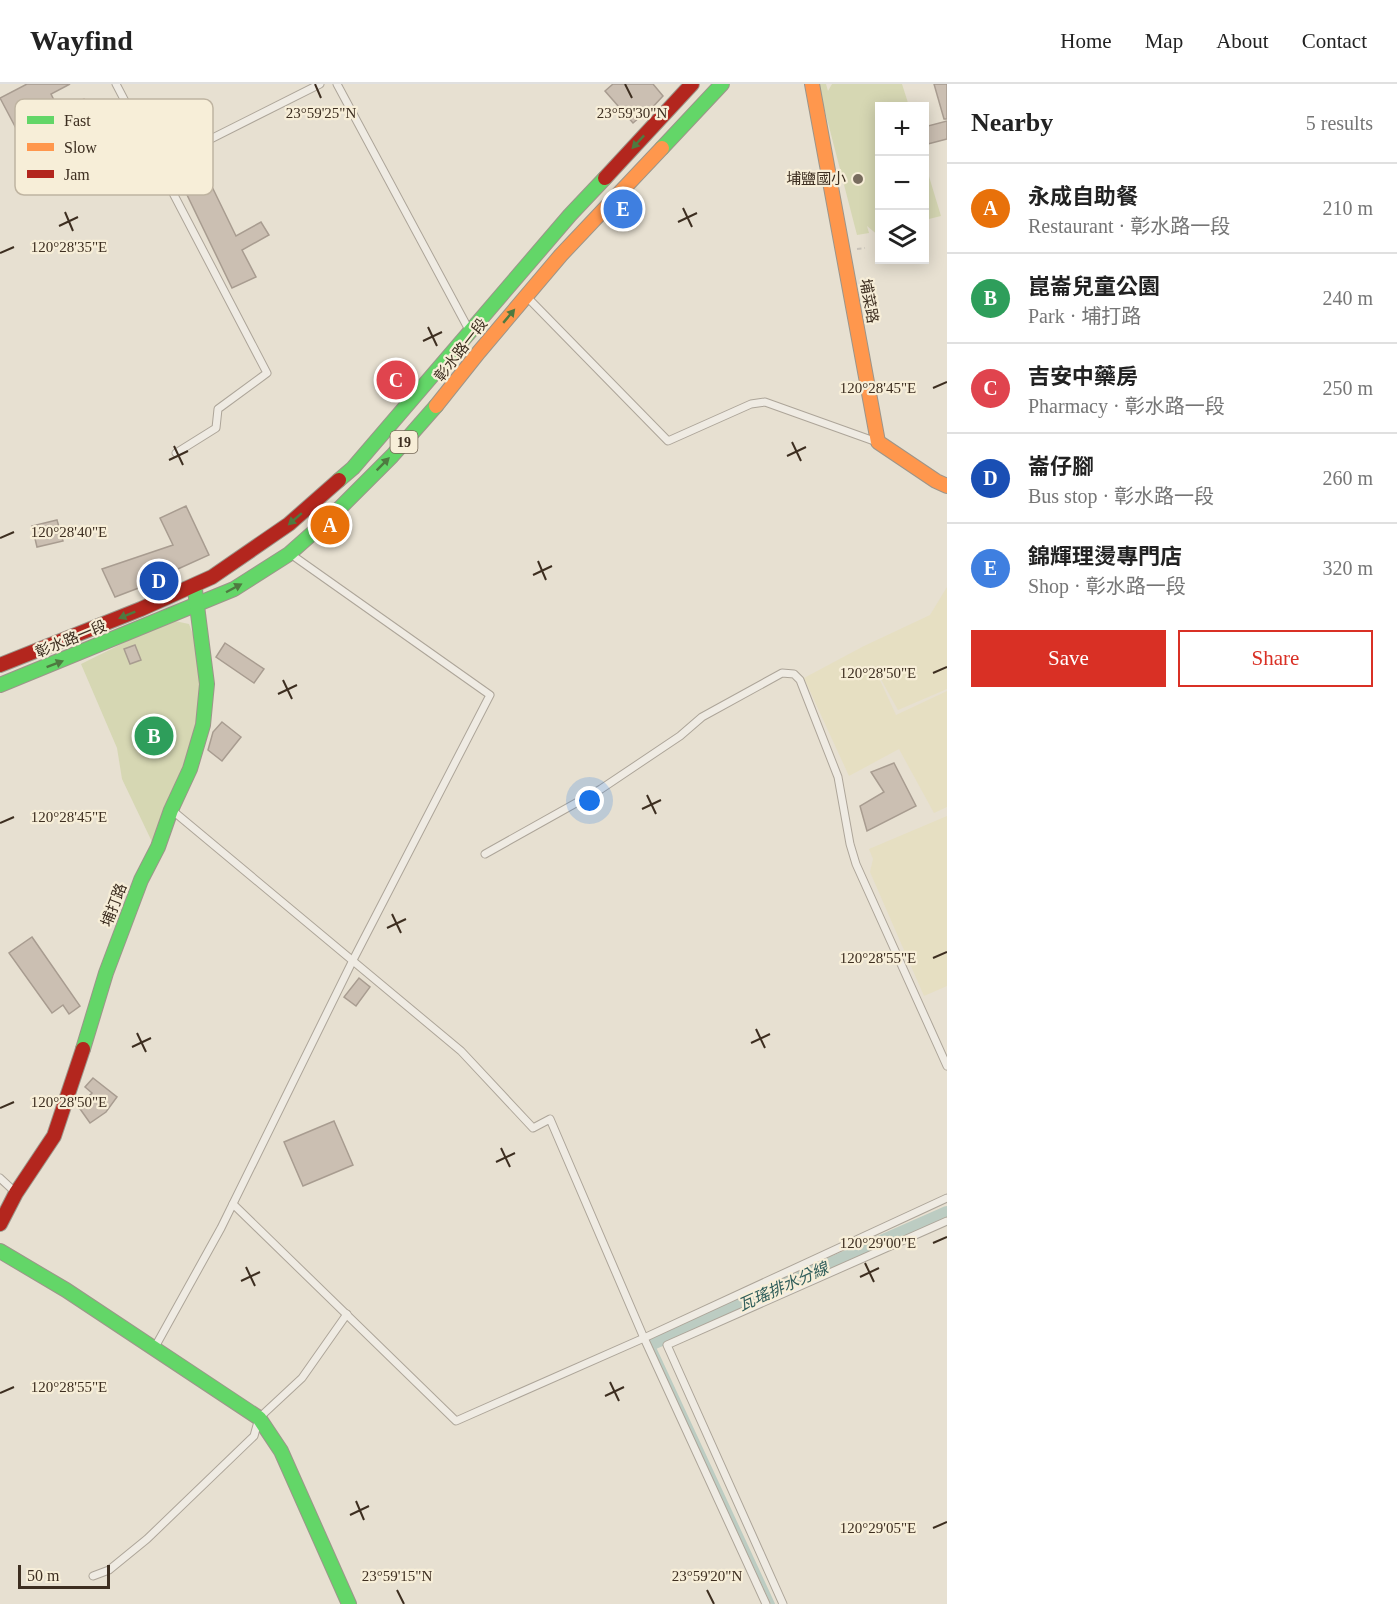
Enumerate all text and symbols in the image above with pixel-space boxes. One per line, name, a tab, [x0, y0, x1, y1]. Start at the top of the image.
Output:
text: Wayfind	[30, 25, 133, 56]
text: Home	[1060, 29, 1112, 53]
text: Map	[1145, 29, 1183, 53]
text: About	[1216, 29, 1269, 53]
text: Contact	[1302, 29, 1367, 53]
legend	[15, 99, 213, 195]
map controls	[875, 102, 929, 264]
button: +	[875, 102, 929, 156]
text: 23°59'25"N	[286, 105, 356, 121]
text: 23°59'30"N	[597, 105, 667, 121]
text: Nearby	[971, 108, 1053, 137]
text: Fast	[64, 112, 91, 129]
text: 5 results	[1306, 112, 1373, 134]
one-way arrow	[632, 134, 645, 149]
text: Slow	[64, 139, 97, 156]
button: −	[875, 156, 929, 210]
text: Jam	[64, 166, 90, 183]
place label: 埔鹽國小	[786, 170, 846, 187]
marker: 埔鹽國小	[851, 172, 865, 186]
text: 永成自助餐	[1028, 184, 1138, 209]
pin: E	[604, 186, 642, 232]
text: A	[983, 197, 998, 219]
text: 210 m	[1322, 197, 1373, 219]
button: layers	[875, 210, 929, 264]
text: Restaurant · 彰水路一段	[1028, 215, 1230, 237]
text: 120°28'35"E	[31, 239, 107, 255]
text: 崑崙兒童公園	[1028, 274, 1160, 299]
street label: 埔菜路	[857, 277, 882, 325]
text: B	[984, 287, 997, 309]
text: 240 m	[1322, 287, 1373, 309]
text: Park · 埔打路	[1028, 305, 1141, 327]
one-way arrow	[503, 308, 516, 324]
street label: 彰水路一段	[432, 316, 490, 384]
pin: C	[376, 358, 416, 402]
text: 吉安中藥房	[1028, 364, 1138, 389]
text: C	[983, 377, 998, 399]
text: 250 m	[1322, 377, 1373, 399]
text: 120°28'45"E	[840, 380, 916, 396]
text: Pharmacy · 彰水路一段	[1028, 395, 1225, 417]
road number: 19	[390, 431, 418, 453]
text: 崙仔腳	[1028, 454, 1094, 479]
one-way arrow	[376, 458, 390, 472]
text: D	[983, 467, 998, 489]
text: 260 m	[1322, 467, 1373, 489]
text: Bus stop · 彰水路一段	[1028, 485, 1214, 507]
pin: A	[310, 502, 350, 548]
one-way arrow	[287, 512, 303, 525]
text: 120°28'40"E	[31, 524, 107, 540]
text: 錦輝理燙專門店	[1028, 544, 1182, 569]
text: E	[984, 557, 997, 579]
text: 320 m	[1322, 557, 1373, 579]
pin: D	[140, 558, 178, 604]
text: Shop · 彰水路一段	[1028, 575, 1186, 597]
one-way arrow	[226, 583, 243, 593]
one-way arrow	[117, 610, 135, 620]
street label: 彰水路一段	[33, 618, 109, 660]
button: Save	[971, 630, 1166, 687]
button: Share	[1178, 630, 1373, 687]
one-way arrow	[46, 659, 64, 669]
text: 120°28'50"E	[840, 665, 916, 681]
pin: B	[134, 714, 174, 758]
your location	[575, 786, 604, 815]
text: 120°28'45"E	[31, 809, 107, 825]
street label: 埔打路	[98, 881, 130, 929]
text: 120°28'55"E	[840, 950, 916, 966]
text: 120°28'50"E	[31, 1094, 107, 1110]
text: 120°29'00"E	[840, 1235, 916, 1251]
water label: 瓦瑤排水分線	[736, 1258, 832, 1314]
text: 120°28'55"E	[31, 1379, 107, 1395]
text: 120°29'05"E	[840, 1520, 916, 1536]
scale bar	[18, 1562, 110, 1590]
text: 50 m	[27, 1567, 59, 1584]
text: 23°59'15"N	[362, 1568, 432, 1584]
text: 23°59'20"N	[672, 1568, 742, 1584]

